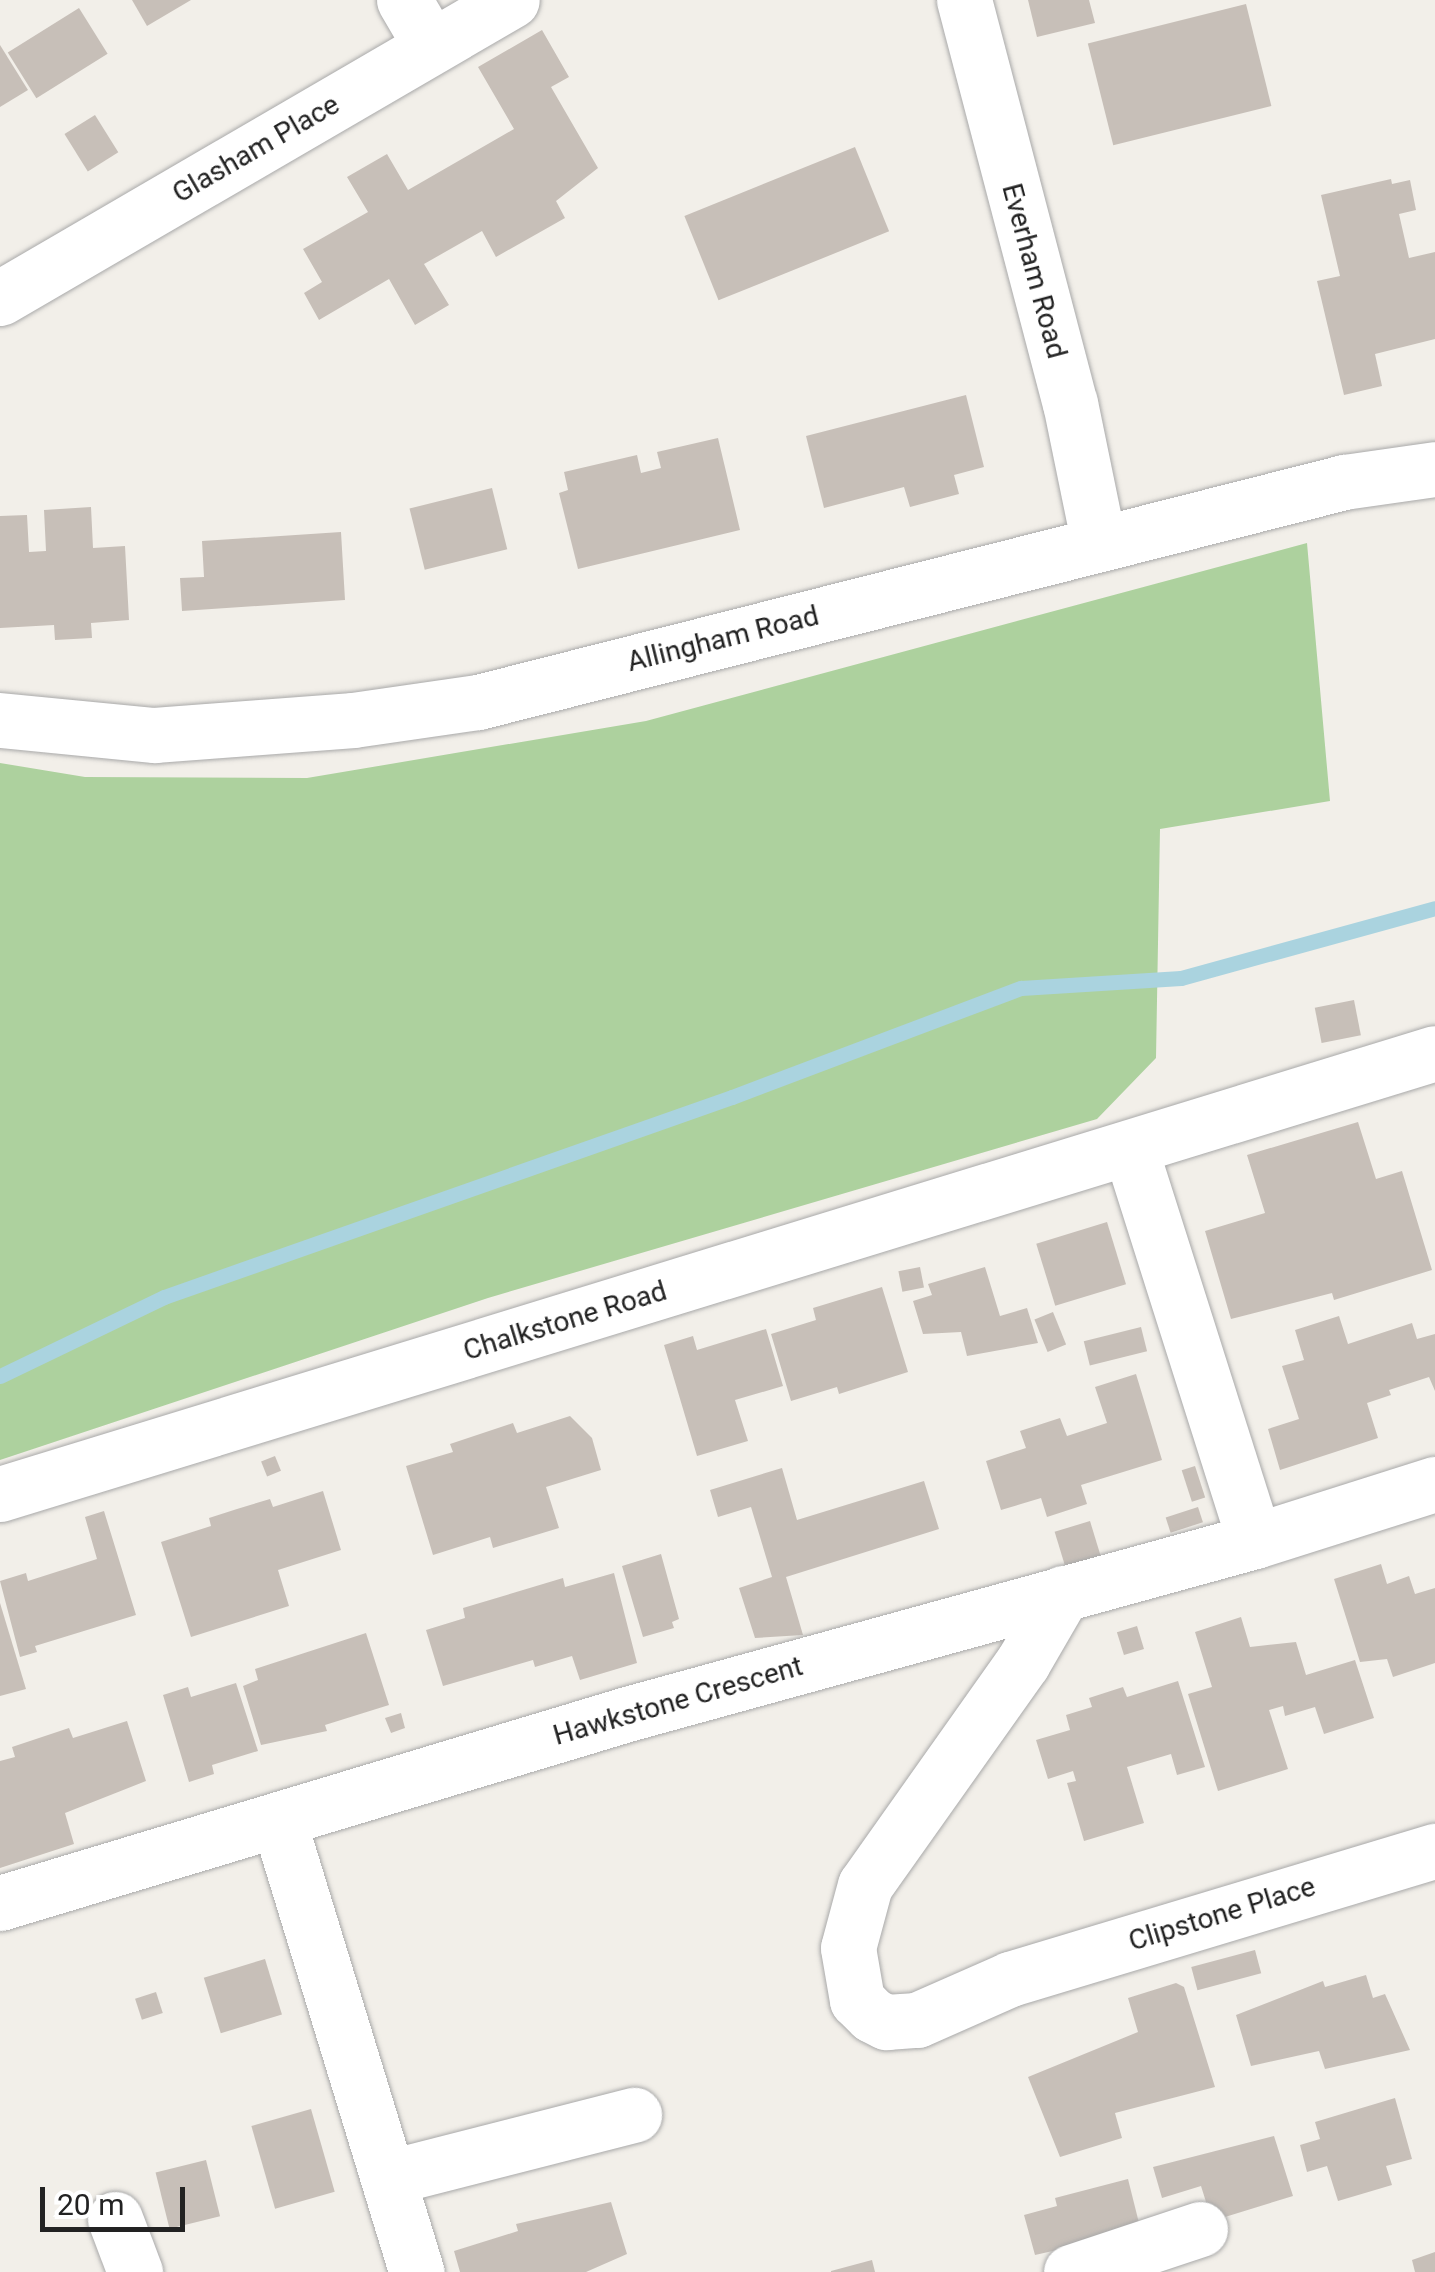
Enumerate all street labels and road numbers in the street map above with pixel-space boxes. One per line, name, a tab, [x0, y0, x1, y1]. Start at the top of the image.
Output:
street label: Glasham Place	[167, 88, 345, 210]
street label: Everham Road	[995, 180, 1073, 362]
street label: Allingham Road	[624, 599, 822, 679]
street label: Chalkstone Road	[459, 1274, 671, 1368]
street label: Hawkstone Crescent	[549, 1649, 807, 1753]
street label: Clipstone Place	[1125, 1870, 1319, 1958]

